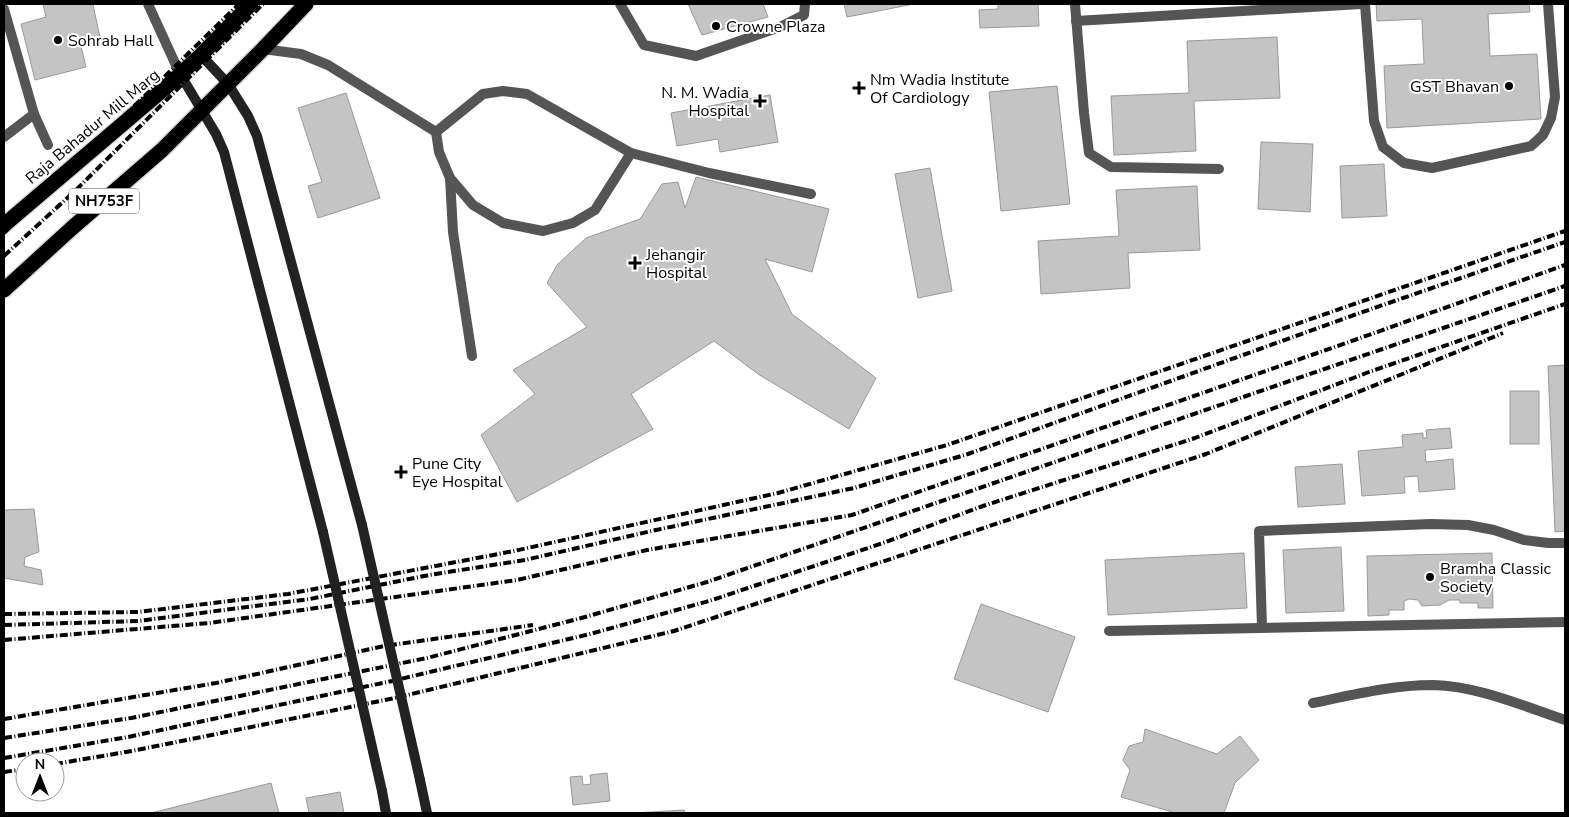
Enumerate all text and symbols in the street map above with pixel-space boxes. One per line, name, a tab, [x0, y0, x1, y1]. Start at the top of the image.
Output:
place label: Crowne Plaza	[726, 16, 826, 38]
marker: Crowne Plaza	[710, 20, 722, 32]
place label: Sohrab Hall	[68, 30, 154, 52]
marker: Sohrab Hall	[52, 34, 64, 46]
street label: Raja Bahadur Mill Marg	[21, 64, 164, 189]
place label: Nm Wadia Institute Of Cardiology	[870, 69, 1009, 109]
place label: GST Bhavan	[1410, 76, 1499, 98]
marker: GST Bhavan	[1503, 80, 1515, 92]
marker: Nm Wadia Institute Of Cardiology	[852, 81, 866, 95]
place label: N. M. Wadia Hospital	[661, 82, 749, 122]
marker: N. M. Wadia Hospital	[753, 94, 767, 108]
road number: NH753F	[69, 188, 139, 214]
place label: Jehangir Hospital	[645, 244, 707, 284]
marker: Jehangir Hospital	[628, 256, 642, 270]
place label: Pune City Eye Hospital	[412, 453, 503, 493]
marker: Pune City Eye Hospital	[394, 465, 408, 479]
place label: Bramha Classic Society	[1440, 558, 1551, 598]
marker: Bramha Classic Society	[1424, 571, 1436, 583]
north arrow	[15, 752, 65, 802]
text: N	[35, 755, 45, 774]

